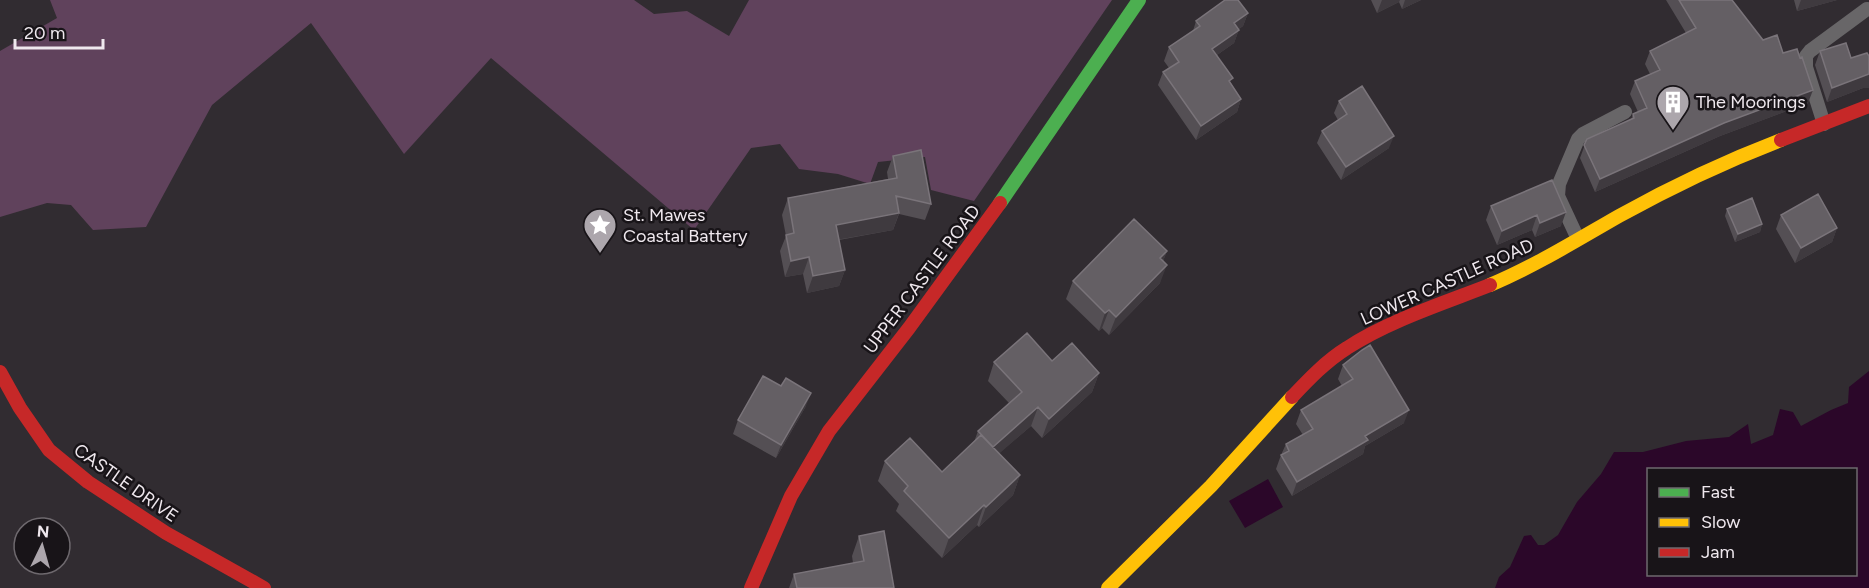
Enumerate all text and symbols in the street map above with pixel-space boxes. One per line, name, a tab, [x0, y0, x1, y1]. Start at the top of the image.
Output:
scale bar	[15, 12, 104, 50]
text: 20 m	[24, 22, 65, 44]
building icon: The Moorings	[1655, 84, 1691, 131]
place label: The Moorings	[1696, 91, 1806, 113]
street label: UPPER CASTLE ROAD	[859, 200, 985, 358]
place label: St. Mawes Coastal Battery	[623, 204, 748, 247]
place icon: St. Mawes Coastal Battery	[582, 207, 618, 254]
street label: LOWER CASTLE ROAD	[1357, 234, 1537, 330]
street label: CASTLE DRIVE	[70, 439, 182, 527]
legend	[1647, 468, 1857, 576]
text: Fast	[1701, 481, 1735, 503]
text: Slow	[1701, 511, 1740, 533]
north arrow	[12, 516, 72, 576]
text: N	[36, 522, 50, 542]
text: Jam	[1701, 541, 1735, 563]

